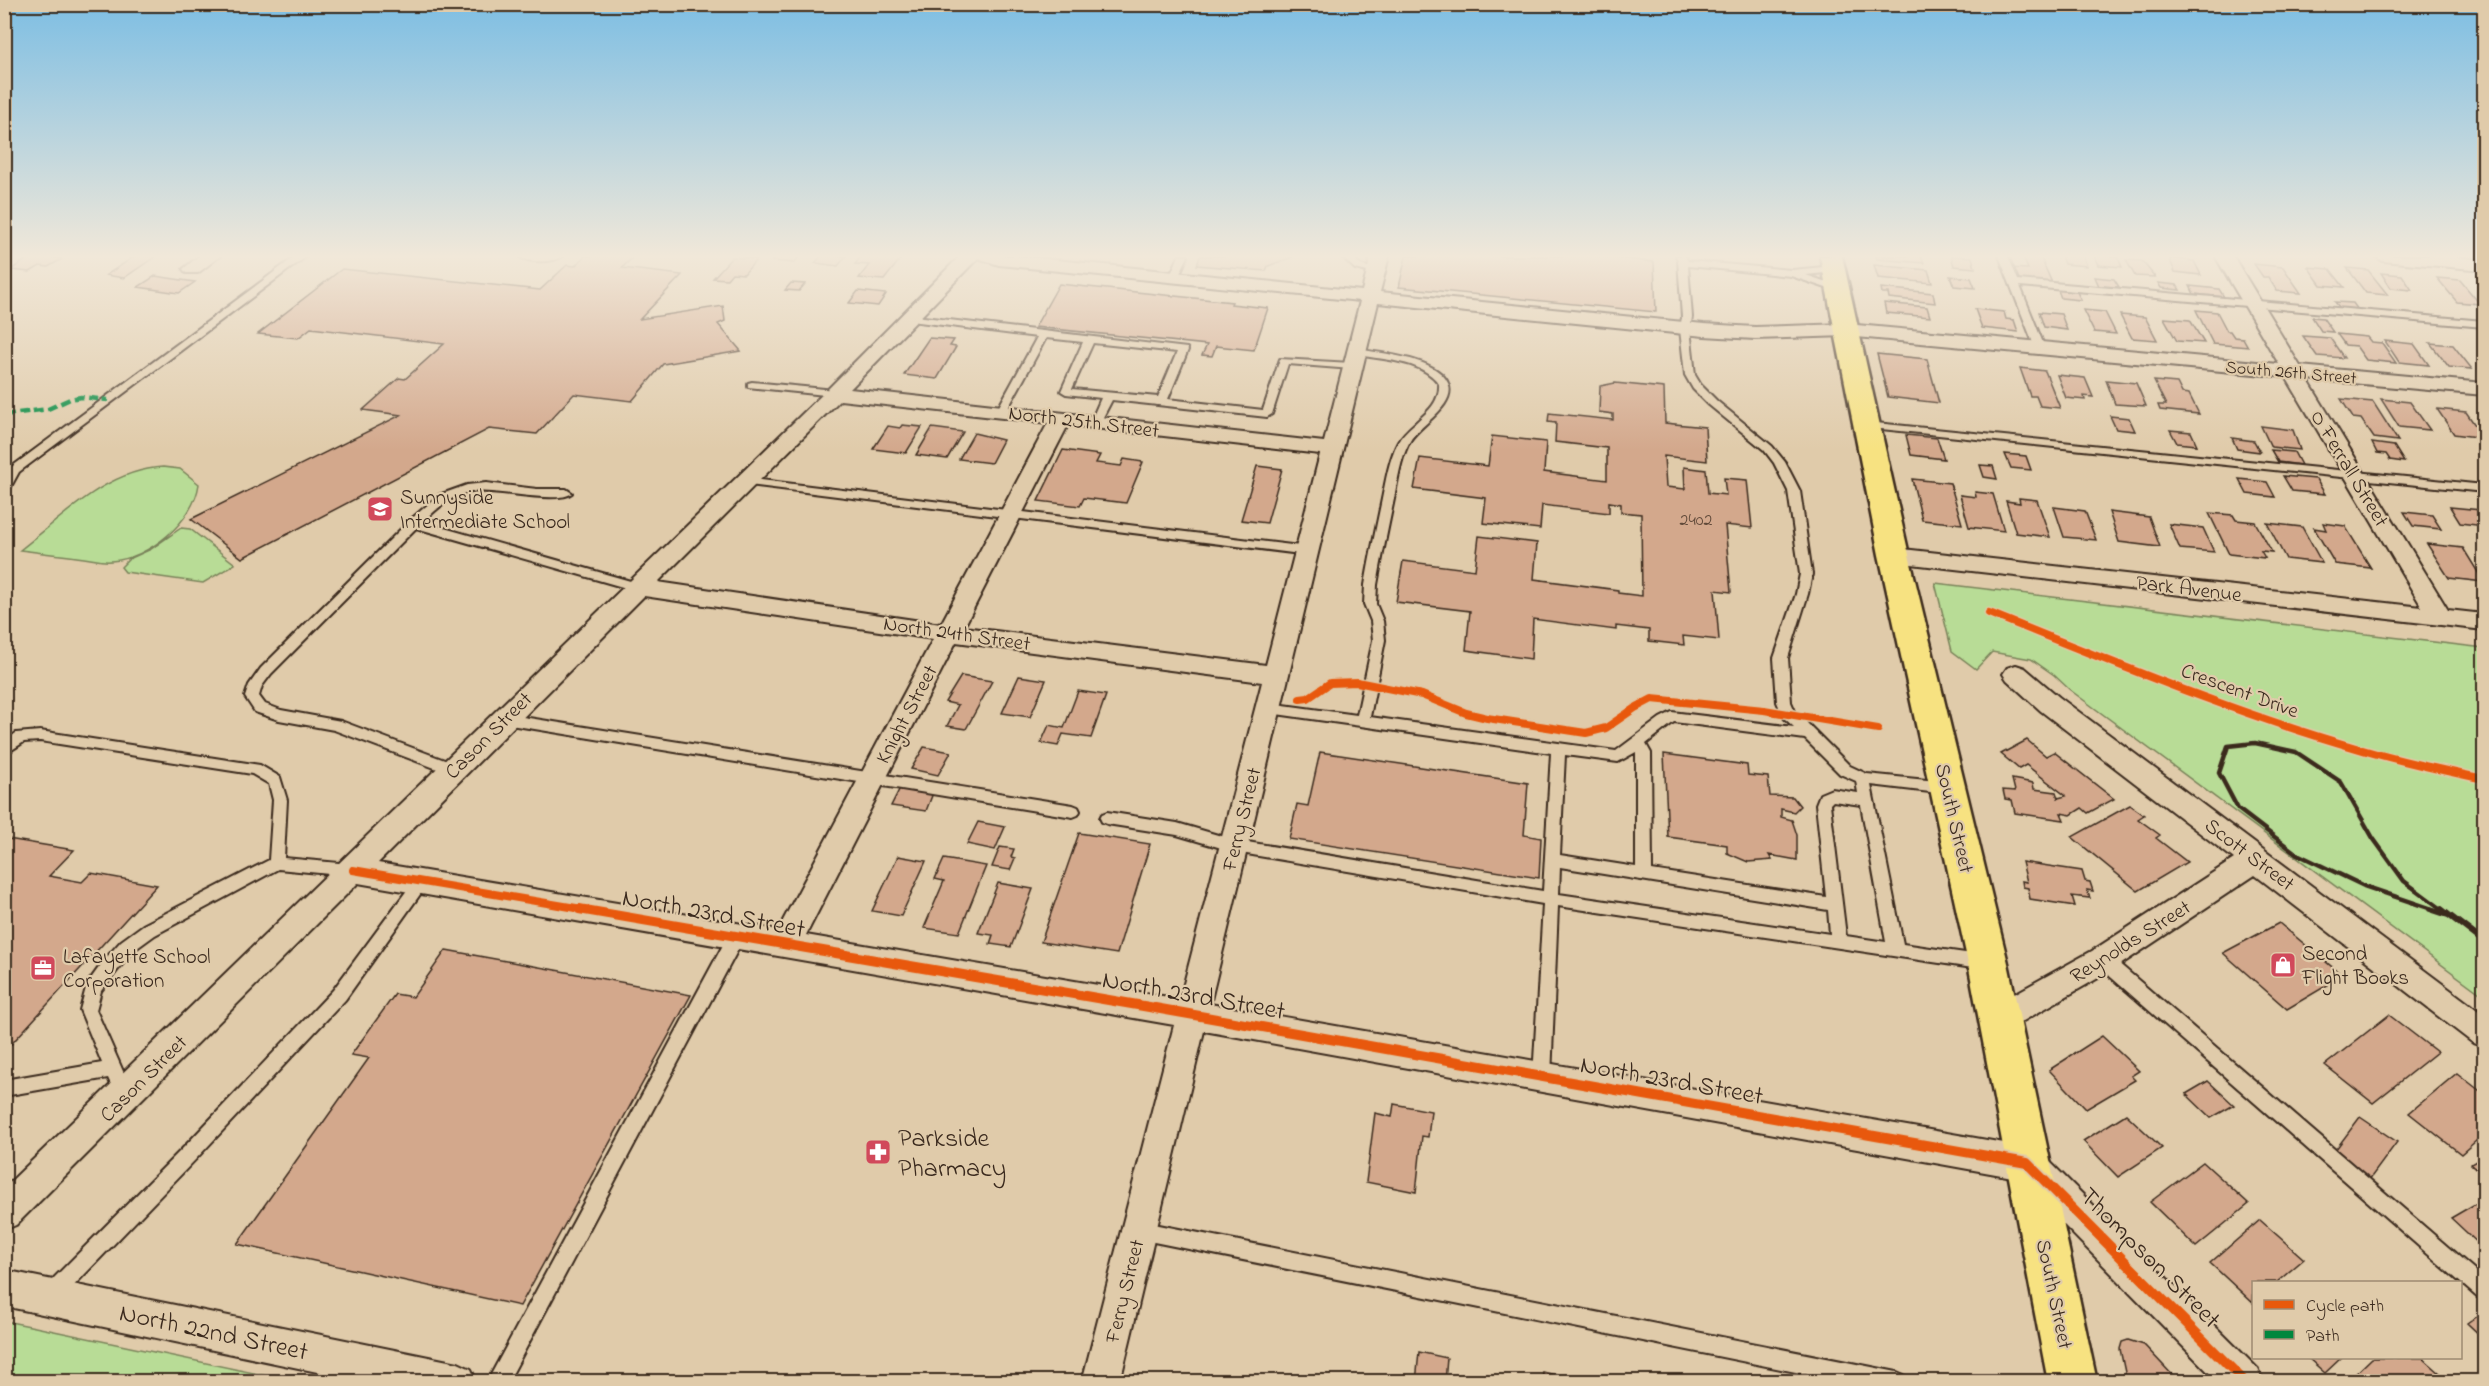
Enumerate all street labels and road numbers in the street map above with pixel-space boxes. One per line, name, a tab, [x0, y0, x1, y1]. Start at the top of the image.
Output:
street label: South 26th Street	[2224, 355, 2358, 393]
street label: North 25th Street	[1007, 399, 1161, 447]
street label: O Ferrall Street	[2302, 405, 2395, 533]
street label: Park Avenue	[2134, 569, 2244, 611]
street label: North 24th Street	[881, 610, 1032, 660]
street label: Crescent Drive	[2176, 657, 2303, 727]
street label: Knight Street	[869, 660, 948, 771]
street label: Cason Street	[439, 686, 540, 787]
street label: South Street	[1926, 761, 1980, 876]
street label: Ferry Street	[1215, 764, 1272, 876]
street label: Scott Street	[2197, 812, 2300, 899]
street label: North 23rd Street	[619, 880, 808, 950]
street label: Reynolds Street	[2065, 894, 2198, 994]
street label: North 23rd Street	[1099, 962, 1288, 1032]
street label: Cason Street	[94, 1029, 195, 1130]
street label: North 23rd Street	[1577, 1047, 1766, 1117]
street label: Thompson Street	[2069, 1180, 2228, 1339]
street label: Ferry Street	[1098, 1236, 1155, 1348]
street label: South Street	[2027, 1237, 2079, 1352]
street label: North 22nd Street	[116, 1295, 311, 1373]

